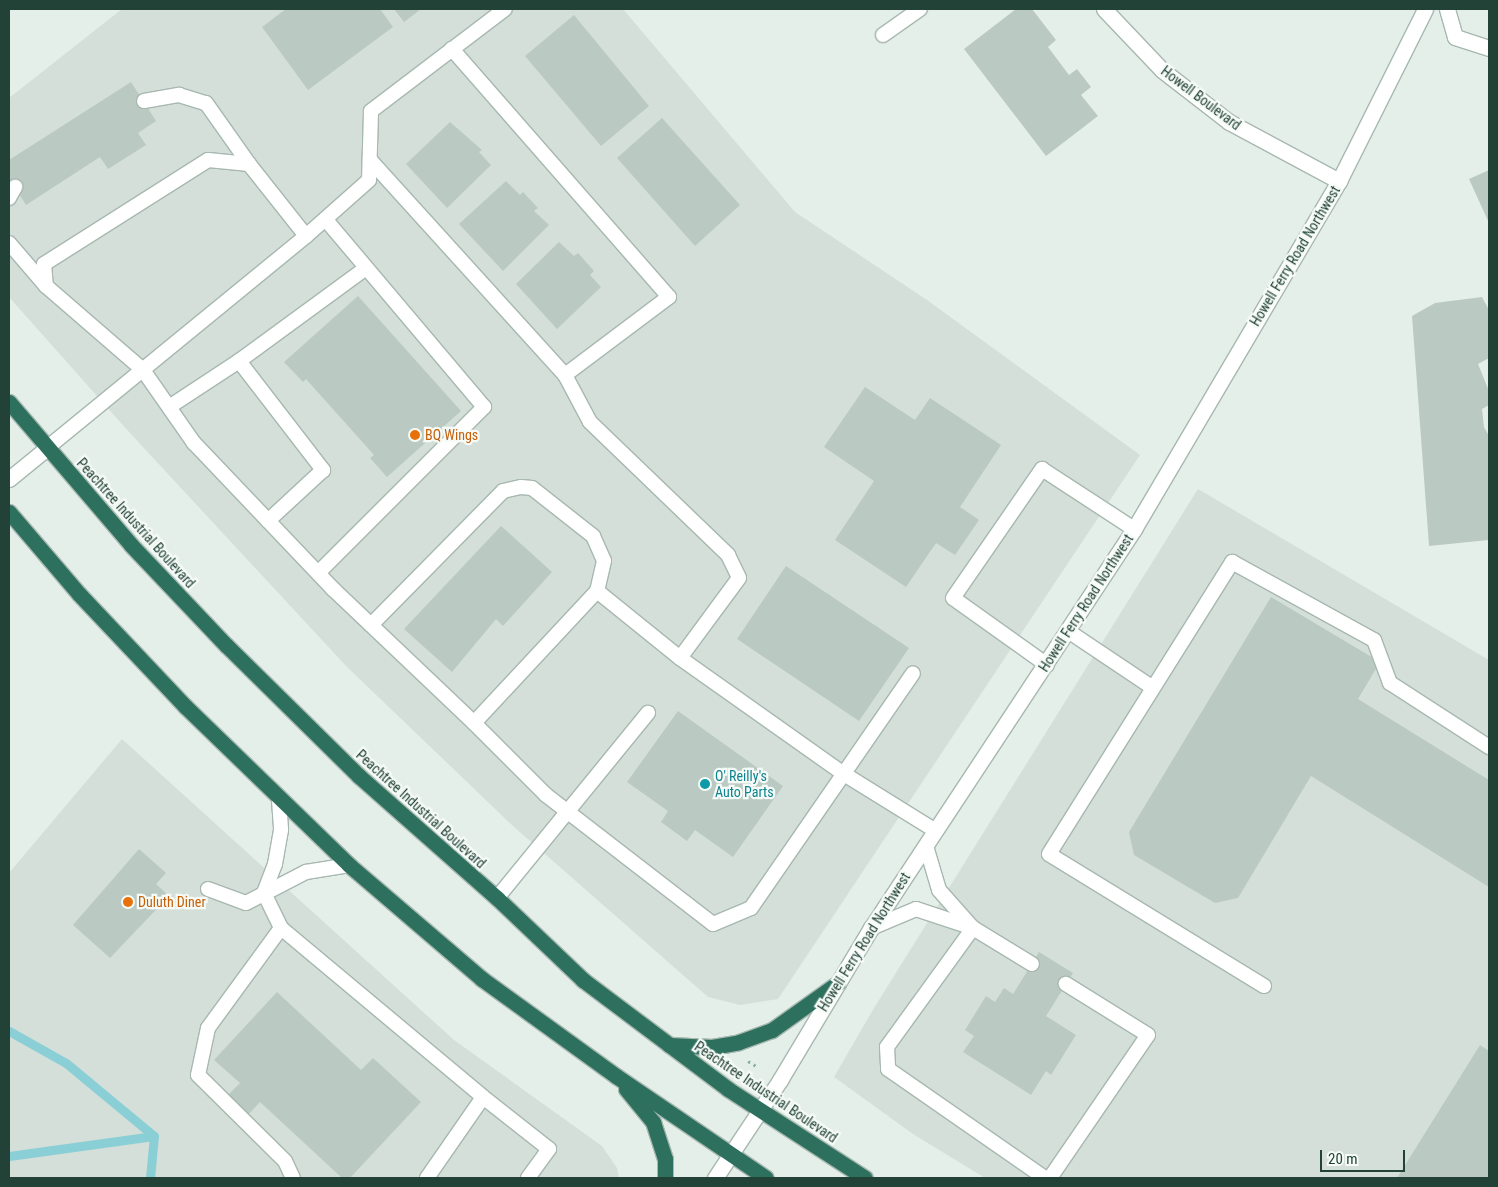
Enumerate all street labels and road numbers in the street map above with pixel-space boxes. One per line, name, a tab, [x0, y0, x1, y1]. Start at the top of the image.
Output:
street label: Howell Boulevard	[1158, 62, 1244, 134]
street label: Howell Ferry Road Northwest	[1246, 183, 1344, 329]
street label: Peachtree Industrial Boulevard	[73, 455, 199, 591]
street label: Howell Ferry Road Northwest	[1035, 531, 1137, 675]
street label: Peachtree Industrial Boulevard	[353, 746, 489, 872]
street label: Howell Ferry Road Northwest	[814, 869, 914, 1015]
street label: Peachtree Industrial Boulevard	[691, 1038, 841, 1146]

